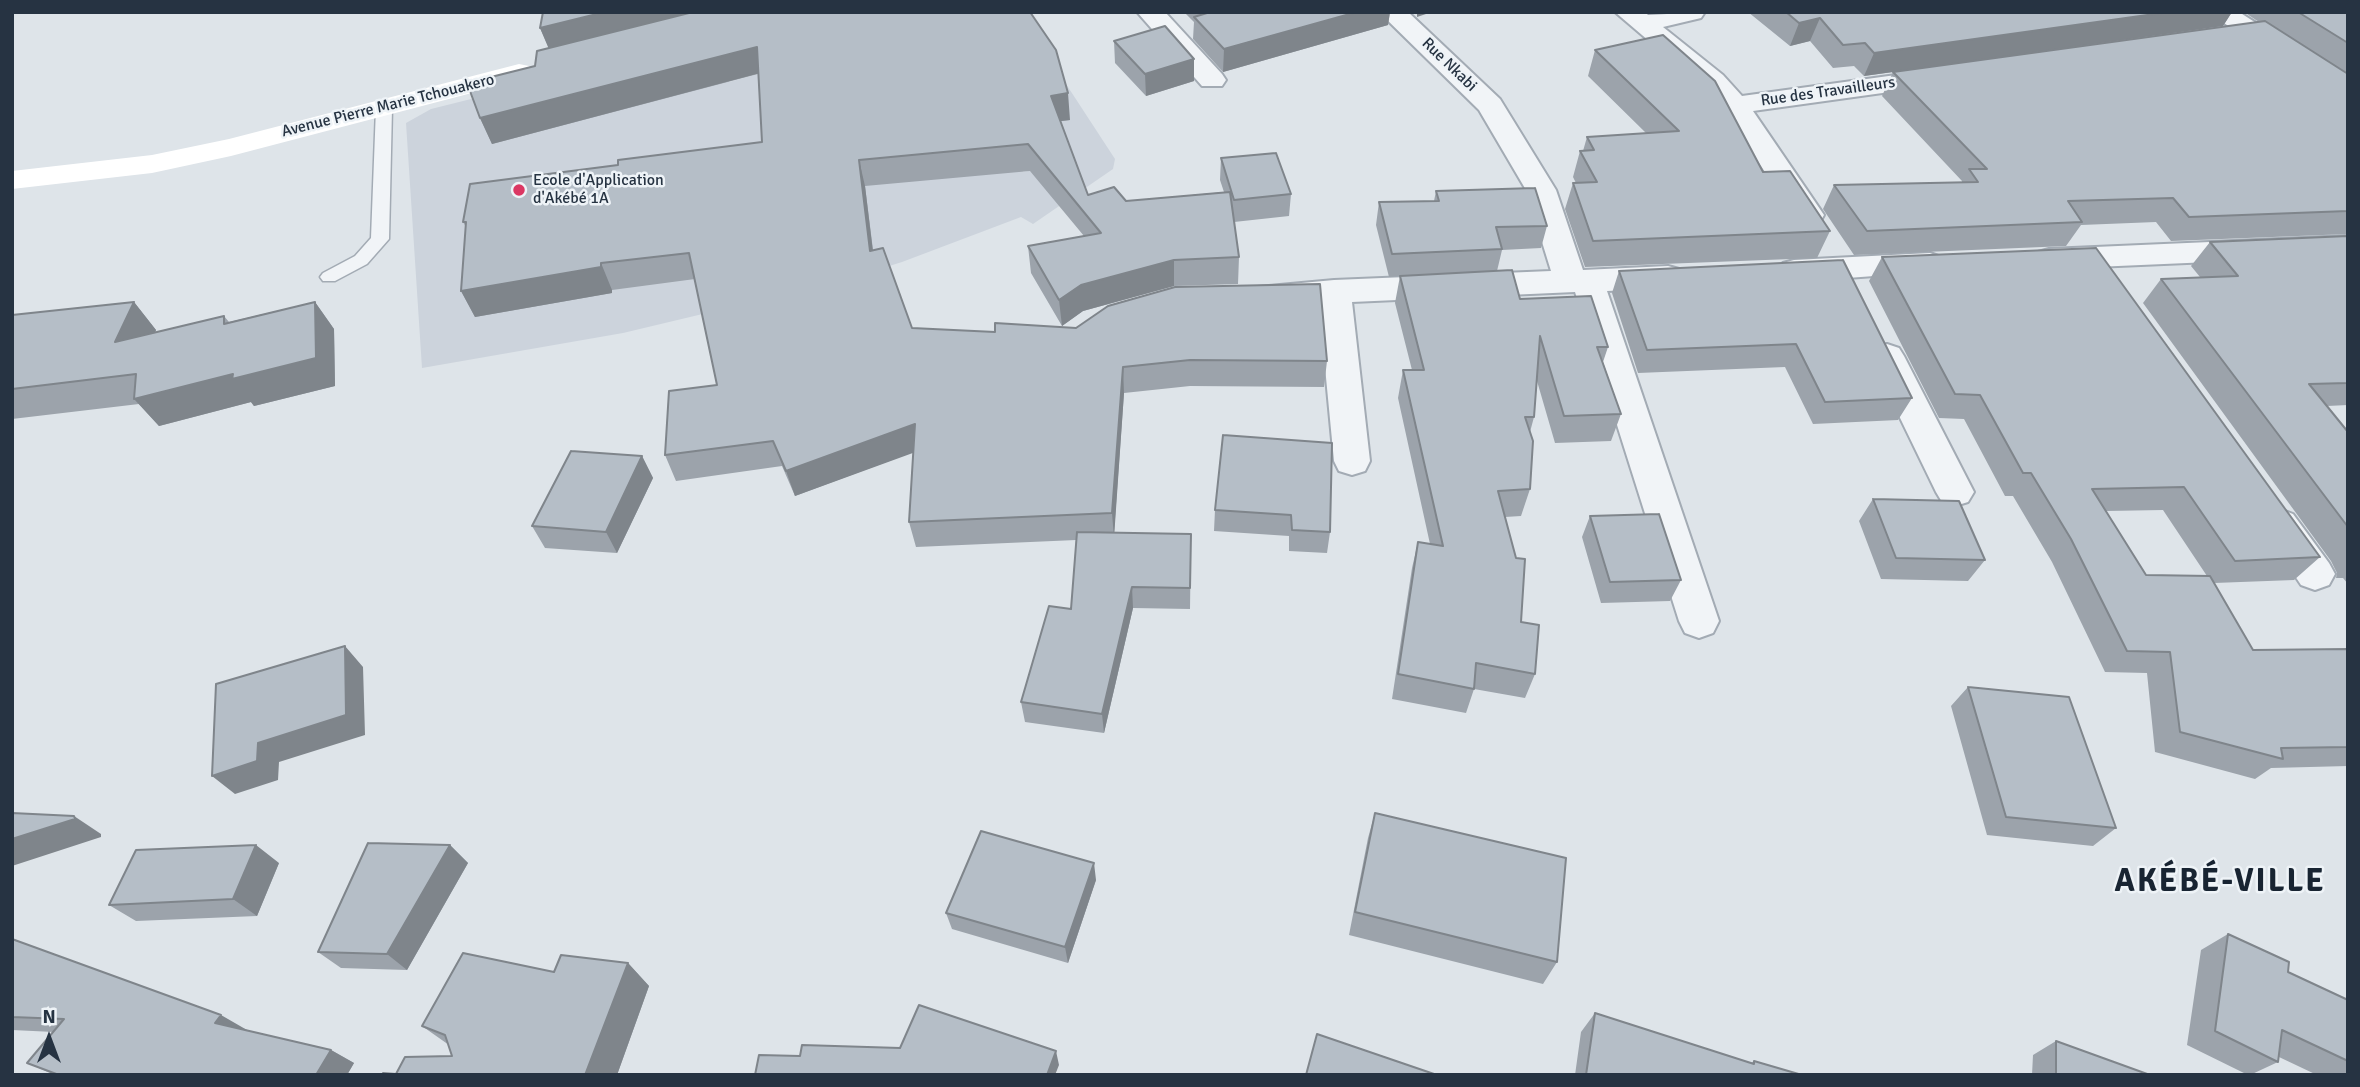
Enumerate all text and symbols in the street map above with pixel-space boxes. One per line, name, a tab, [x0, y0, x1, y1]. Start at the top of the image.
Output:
street label: Rue Nkabi	[1417, 34, 1481, 96]
street label: Avenue Pierre Marie Tchouakero	[280, 70, 496, 142]
street label: Rue des Travailleurs	[1759, 73, 1897, 111]
place label: Ecole d'Application d'Akébé 1A	[533, 171, 664, 209]
marker: Ecole d'Application d'Akébé 1A	[511, 182, 527, 198]
district label: AKÉBÉ-VILLE	[2116, 864, 2324, 902]
north arrow	[14, 1003, 84, 1073]
text: N	[42, 1005, 56, 1029]

